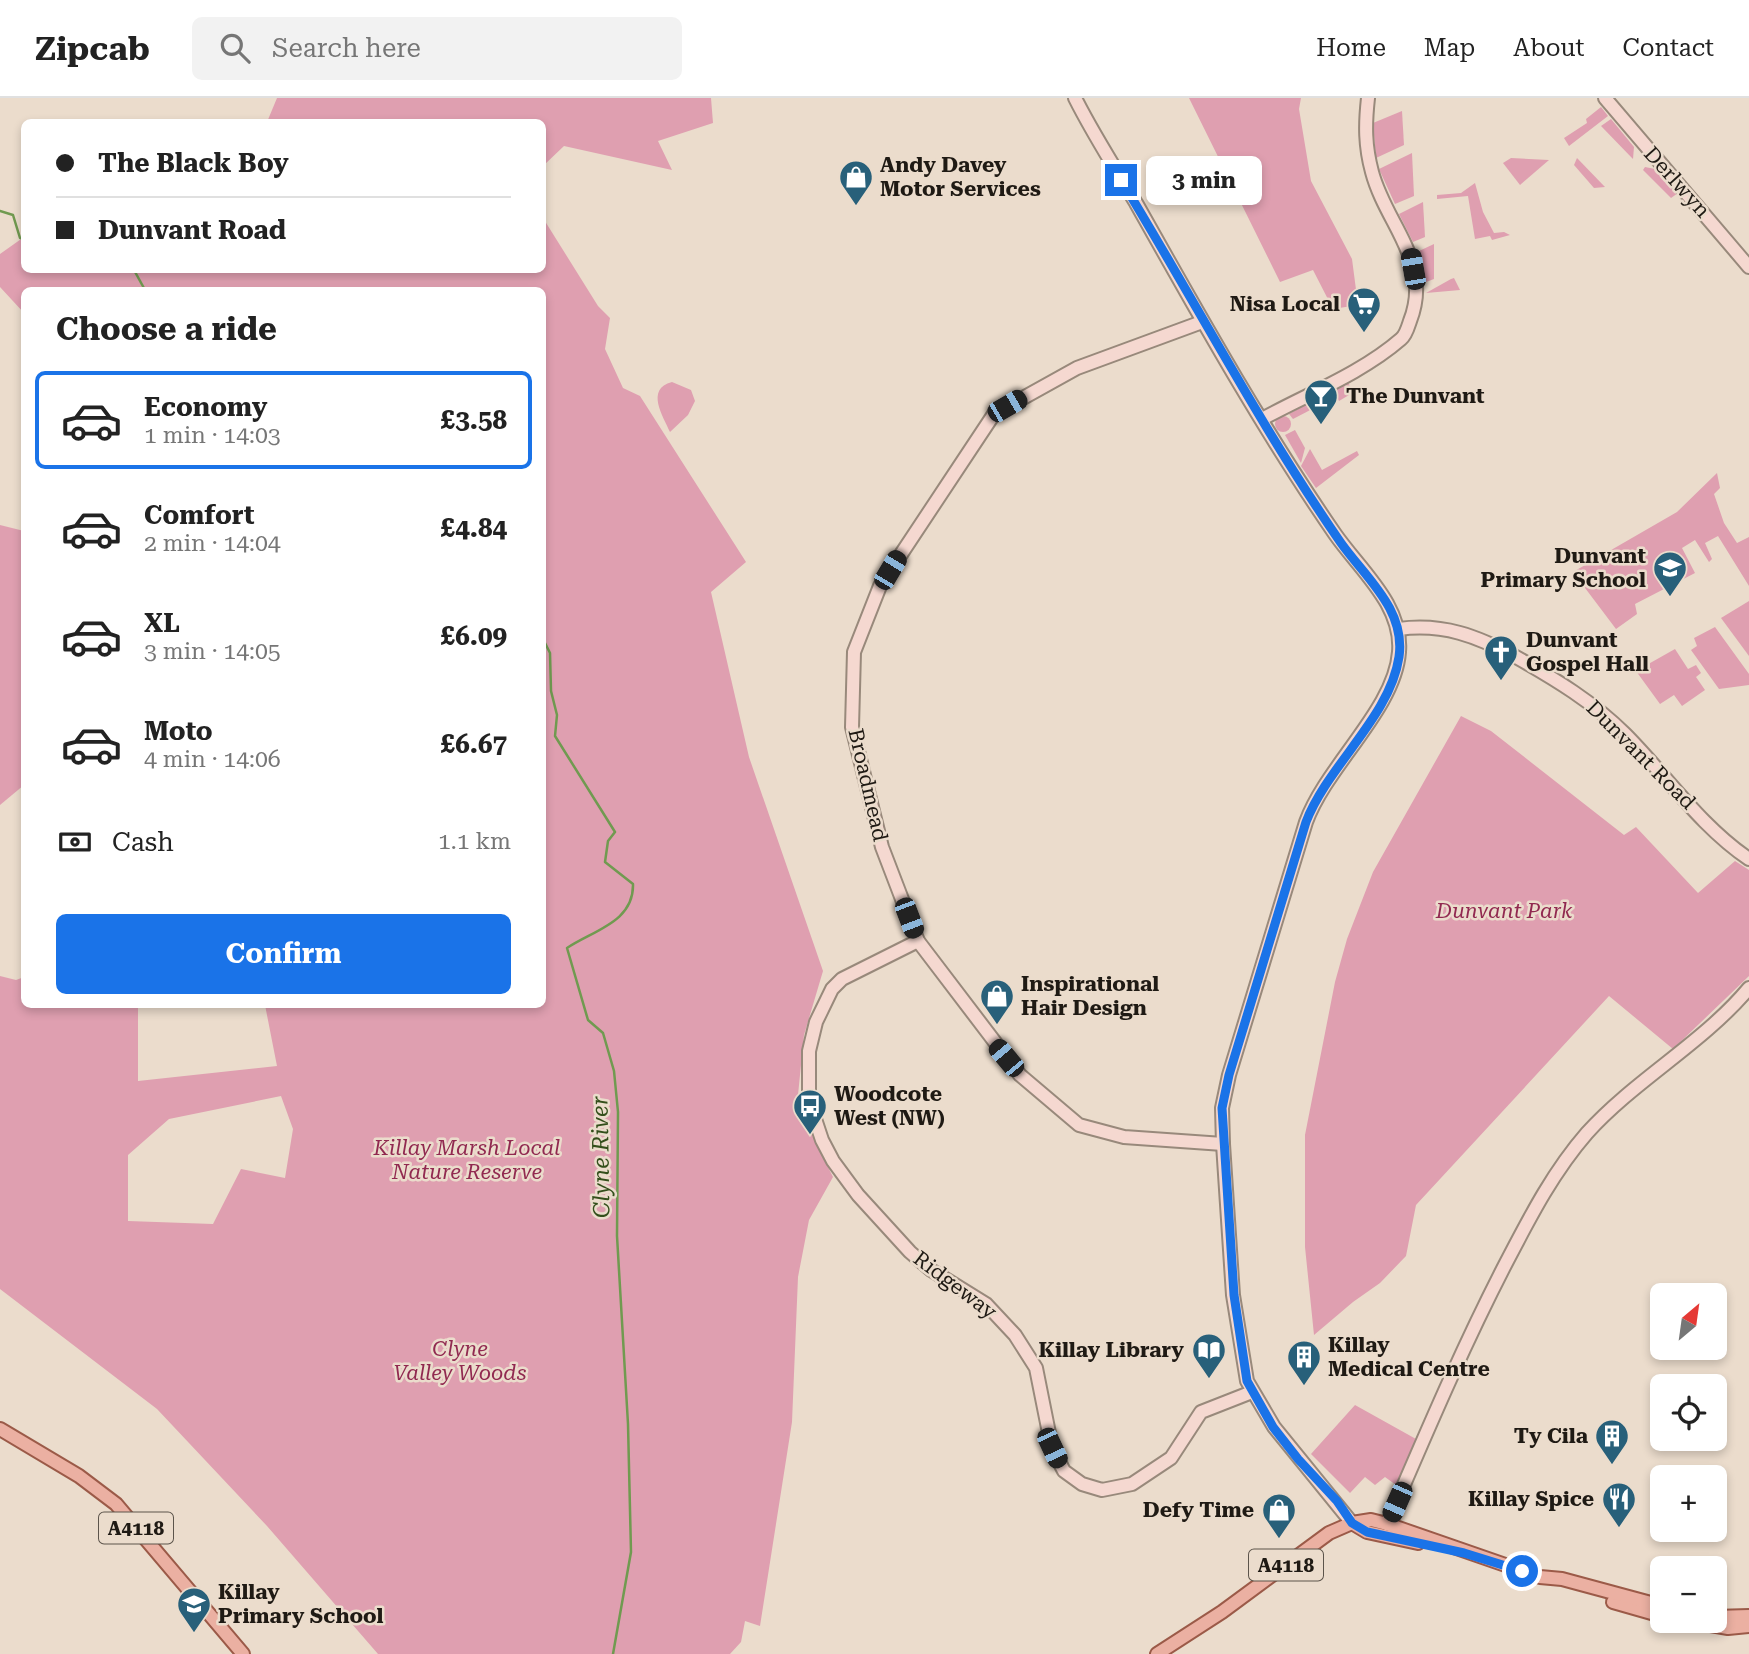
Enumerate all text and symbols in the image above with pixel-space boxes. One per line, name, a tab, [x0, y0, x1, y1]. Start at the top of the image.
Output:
search box	[192, 17, 682, 80]
text: Zipcab	[35, 29, 150, 68]
icon: search	[216, 29, 254, 67]
text: Search here	[272, 33, 421, 63]
text: Home	[1316, 34, 1386, 62]
text: Map	[1424, 34, 1475, 62]
text: About	[1513, 34, 1584, 62]
text: Contact	[1622, 34, 1714, 62]
street label: Derlwyn	[1639, 142, 1715, 223]
text: The Black Boy	[98, 148, 289, 178]
place label: Andy Davey Motor Services	[880, 153, 1041, 201]
callout: 3 min	[1146, 155, 1261, 204]
shop icon: Andy Davey Motor Services	[837, 158, 875, 207]
route end	[1105, 164, 1137, 196]
text: 3 min	[1172, 167, 1236, 194]
text: Dunvant Road	[98, 215, 286, 245]
car	[1400, 246, 1427, 292]
supermarket icon: Nisa Local	[1345, 285, 1383, 334]
place label: Nisa Local	[1230, 292, 1340, 316]
text: Choose a ride	[56, 310, 277, 348]
bar icon: The Dunvant	[1302, 377, 1340, 426]
place label: The Dunvant	[1346, 384, 1485, 408]
car	[984, 386, 1031, 426]
icon: car	[60, 389, 123, 452]
text: Economy	[144, 392, 267, 422]
text: £3.58	[441, 405, 507, 435]
text: 1 min · 14:03	[144, 422, 281, 449]
icon: car	[60, 497, 123, 560]
text: Comfort	[144, 500, 254, 530]
text: £4.84	[441, 513, 507, 543]
text: 2 min · 14:04	[144, 530, 281, 557]
place label: Dunvant Primary School	[1481, 544, 1646, 592]
car	[871, 547, 910, 593]
school or university icon: Dunvant Primary School	[1651, 549, 1689, 598]
icon: car	[60, 605, 123, 668]
text: XL	[144, 608, 180, 638]
text: £6.09	[441, 621, 507, 651]
place label: Dunvant Gospel Hall	[1526, 628, 1649, 676]
church icon: Dunvant Gospel Hall	[1482, 633, 1520, 682]
text: 3 min · 14:05	[144, 638, 281, 665]
street label: Dunvant Road	[1582, 696, 1701, 815]
icon: car	[60, 713, 123, 776]
text: Moto	[144, 716, 213, 746]
street label: Broadmead	[843, 726, 893, 844]
text: £6.67	[441, 729, 507, 759]
text: 4 min · 14:06	[144, 746, 281, 773]
icon: cash	[56, 823, 94, 861]
text: Cash	[112, 827, 174, 857]
text: 1.1 km	[438, 828, 511, 855]
car	[892, 895, 927, 941]
park label: Dunvant Park	[1435, 899, 1573, 923]
button: Confirm	[56, 914, 511, 994]
place label: Inspirational Hair Design	[1021, 972, 1159, 1020]
shop icon: Inspirational Hair Design	[978, 977, 1016, 1026]
car	[985, 1035, 1028, 1081]
place label: Woodcote West (NW)	[834, 1082, 945, 1130]
bus stop icon: Woodcote West (NW)	[791, 1087, 829, 1136]
water label: Clyne River	[586, 1095, 616, 1218]
park label: Killay Marsh Local Nature Reserve	[373, 1136, 560, 1184]
street label: Ridgeway	[909, 1246, 1002, 1324]
north arrow	[1650, 1283, 1727, 1360]
map controls	[1650, 1283, 1727, 1633]
library icon: Killay Library	[1190, 1331, 1228, 1380]
place label: Killay Medical Centre	[1328, 1333, 1490, 1381]
park label: Clyne Valley Woods	[393, 1337, 527, 1385]
place label: Killay Library	[1038, 1338, 1184, 1362]
building icon: Killay Medical Centre	[1285, 1338, 1323, 1387]
button: locate	[1650, 1374, 1727, 1451]
building icon: Ty Cila	[1593, 1417, 1631, 1466]
place label: Ty Cila	[1514, 1424, 1589, 1448]
car	[1034, 1425, 1071, 1471]
button: +	[1650, 1465, 1727, 1542]
car	[1379, 1479, 1416, 1525]
restaurant icon: Killay Spice	[1600, 1480, 1638, 1529]
place label: Killay Spice	[1468, 1487, 1594, 1511]
shop icon: Defy Time	[1260, 1491, 1298, 1540]
place label: Defy Time	[1143, 1498, 1254, 1522]
road number: A4118	[99, 1512, 173, 1544]
road number: A4118	[1249, 1550, 1323, 1581]
route start	[1506, 1555, 1538, 1587]
button: −	[1650, 1556, 1727, 1633]
place label: Killay Primary School	[218, 1580, 384, 1628]
school or university icon: Killay Primary School	[175, 1585, 213, 1634]

